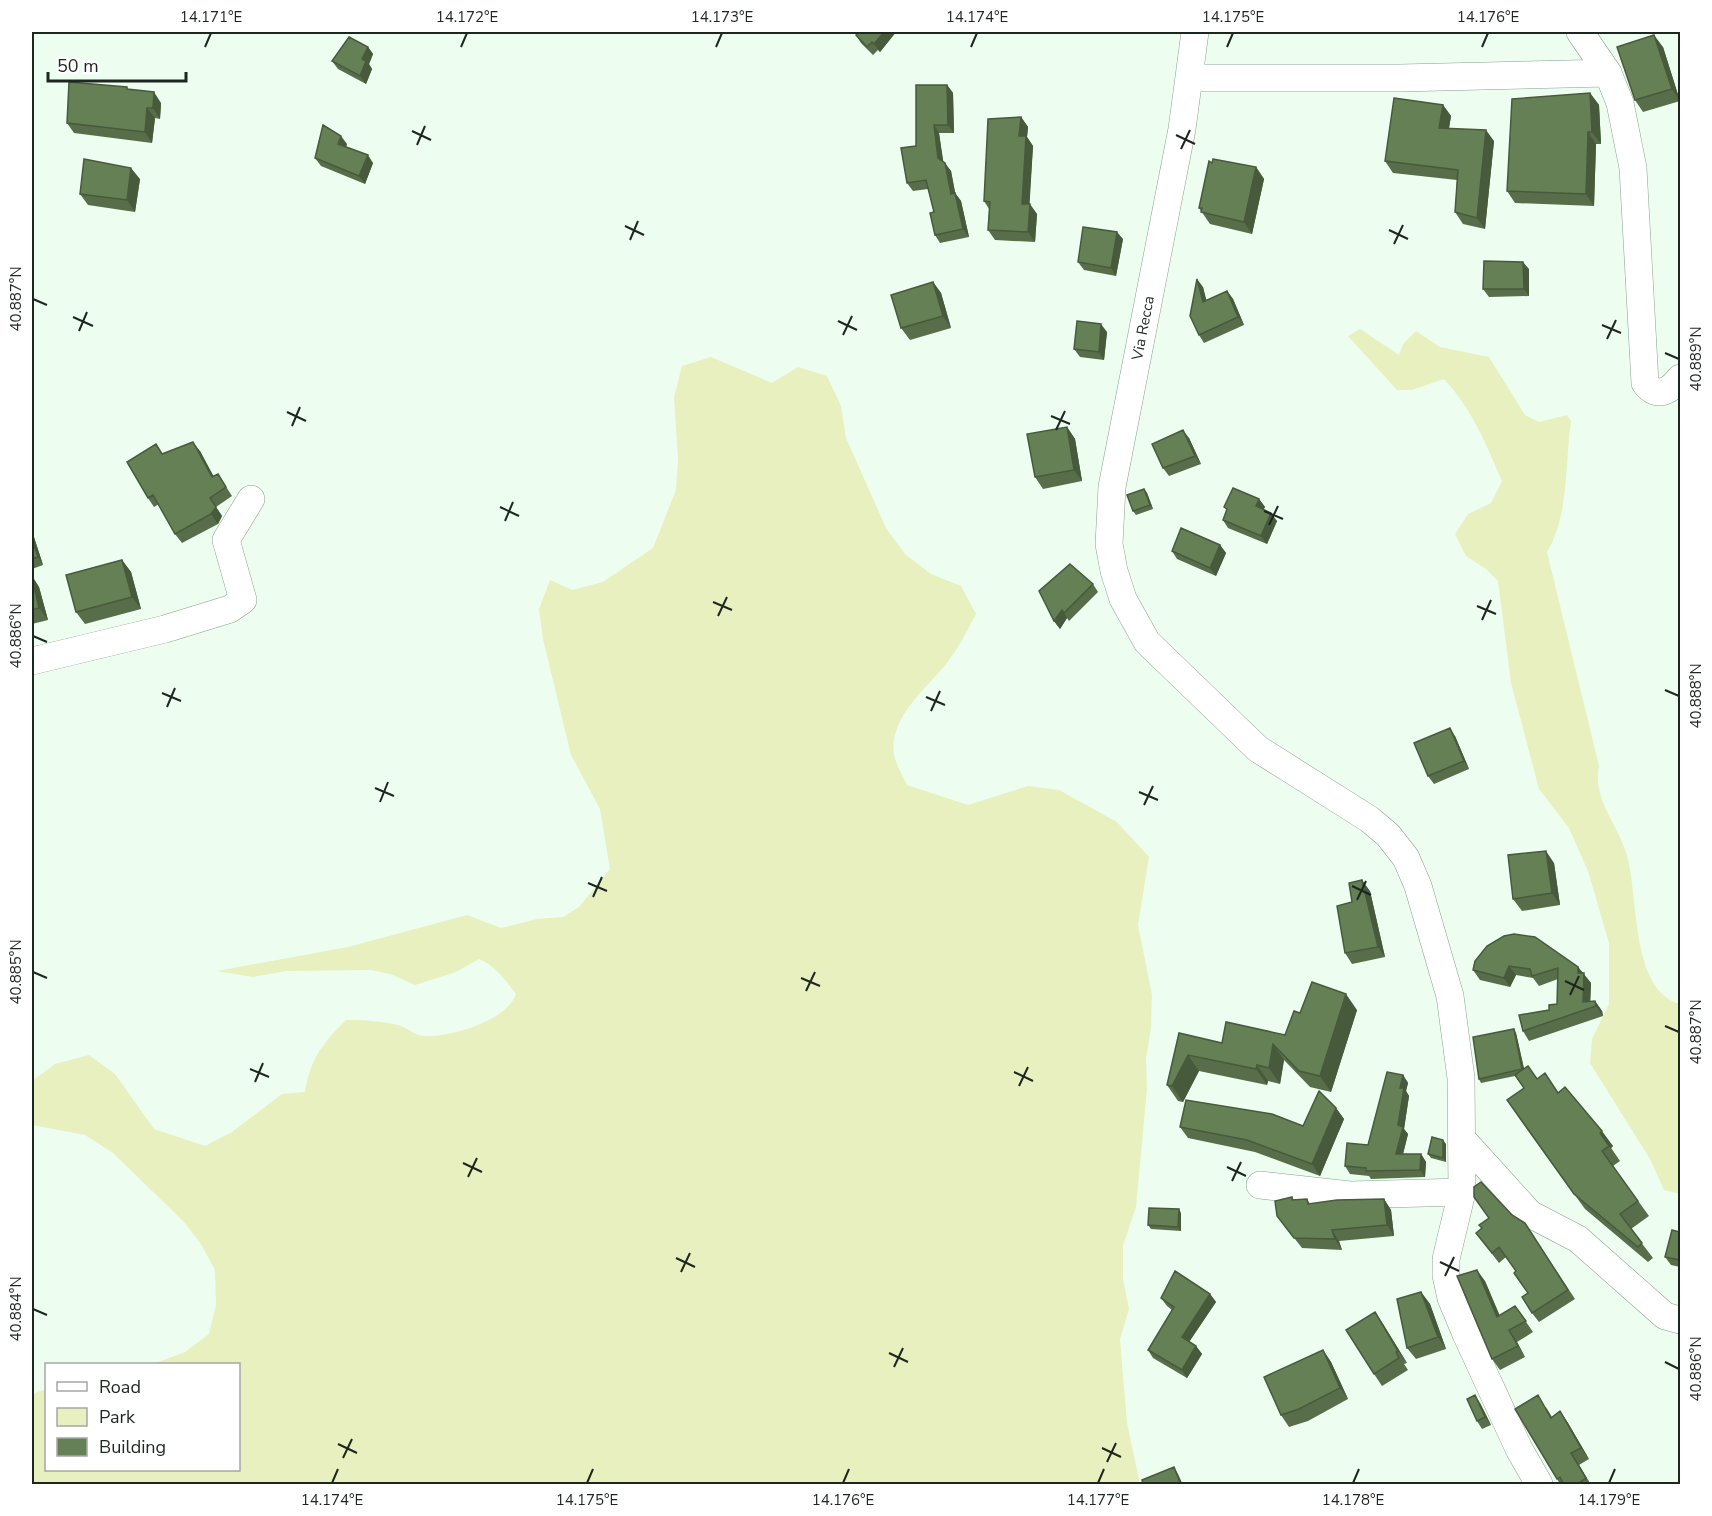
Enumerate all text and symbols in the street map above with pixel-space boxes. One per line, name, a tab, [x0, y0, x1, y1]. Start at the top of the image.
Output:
text: 14.171°E	[180, 7, 242, 27]
text: 14.172°E	[436, 7, 498, 27]
text: 14.173°E	[691, 7, 753, 27]
text: 14.174°E	[946, 7, 1008, 27]
text: 14.175°E	[1202, 7, 1264, 27]
text: 14.176°E	[1457, 7, 1519, 27]
scale bar	[48, 45, 186, 83]
text: 50 m	[57, 54, 99, 78]
text: 40.887°N	[6, 266, 26, 332]
street label: Via Recca	[1127, 294, 1159, 363]
text: 40.889°N	[1686, 326, 1706, 392]
text: 40.886°N	[6, 603, 26, 669]
text: 40.888°N	[1686, 663, 1706, 729]
text: 40.885°N	[6, 939, 26, 1005]
text: 40.887°N	[1686, 999, 1706, 1065]
text: 40.884°N	[6, 1276, 26, 1342]
text: 40.886°N	[1686, 1336, 1706, 1402]
legend	[45, 1363, 240, 1471]
text: Road	[99, 1375, 141, 1399]
text: Park	[99, 1405, 136, 1429]
text: Building	[99, 1435, 166, 1459]
text: 14.174°E	[301, 1490, 363, 1510]
text: 14.175°E	[556, 1490, 618, 1510]
text: 14.176°E	[812, 1490, 874, 1510]
text: 14.177°E	[1067, 1490, 1129, 1510]
text: 14.178°E	[1322, 1490, 1384, 1510]
text: 14.179°E	[1578, 1490, 1640, 1510]

